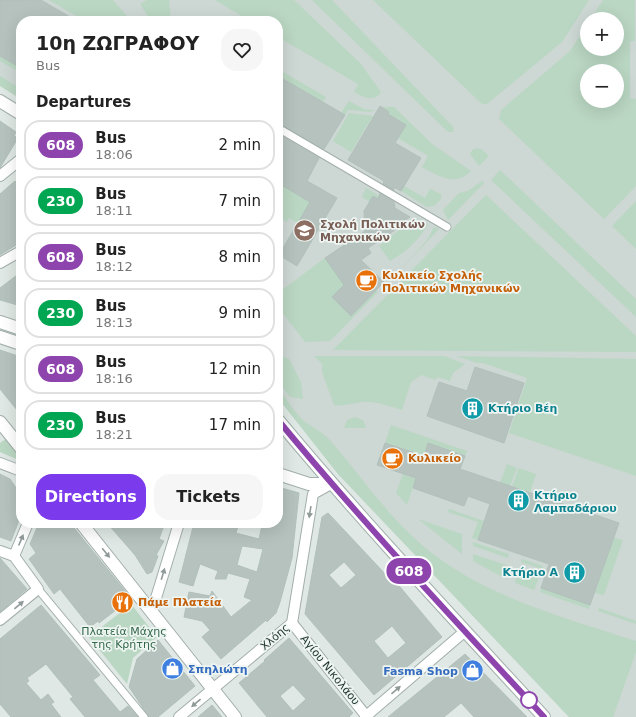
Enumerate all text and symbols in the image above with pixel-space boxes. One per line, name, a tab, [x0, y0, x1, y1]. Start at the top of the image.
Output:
map controls	[580, 12, 624, 108]
button: +	[580, 12, 624, 56]
button: heart	[221, 29, 263, 71]
text: 10η ΖΩΓΡΑΦΟΥ	[36, 32, 199, 54]
text: Bus	[36, 58, 60, 73]
button: −	[580, 64, 624, 108]
text: Departures	[36, 93, 131, 111]
text: Bus	[95, 129, 126, 147]
text: 2 min	[218, 136, 261, 154]
text: 608	[46, 137, 75, 153]
text: 18:06	[95, 147, 133, 162]
text: Bus	[95, 185, 126, 203]
text: 7 min	[218, 192, 261, 210]
text: 230	[46, 193, 75, 209]
text: 18:11	[95, 203, 133, 218]
school or university icon: Σχολή Πολιτικών Μηχανικών	[292, 217, 318, 243]
place label: Σχολή Πολιτικών Μηχανικών	[320, 218, 425, 244]
text: Bus	[95, 241, 126, 259]
text: 8 min	[218, 248, 261, 266]
text: 608	[46, 249, 75, 265]
text: 18:12	[95, 259, 133, 274]
cafe icon: Κυλικείο Σχολής Πολιτικών Μηχανικών	[354, 268, 380, 294]
place label: Κυλικείο Σχολής Πολιτικών Μηχανικών	[382, 269, 520, 295]
text: Bus	[95, 297, 126, 315]
text: 9 min	[218, 304, 261, 322]
text: 230	[46, 305, 75, 321]
text: 18:13	[95, 315, 133, 330]
text: Bus	[95, 353, 126, 371]
text: 12 min	[209, 360, 261, 378]
text: 608	[46, 361, 75, 377]
text: 18:16	[95, 371, 133, 386]
building icon: Κτήριο Βέη	[460, 395, 486, 421]
place label: Κτήριο Βέη	[488, 402, 557, 415]
text: Bus	[95, 409, 126, 427]
text: 17 min	[209, 416, 261, 434]
text: 230	[46, 417, 75, 433]
text: 18:21	[95, 427, 133, 442]
cafe icon: Κυλικείο	[379, 445, 405, 471]
place label: Κυλικείο	[408, 452, 461, 465]
button: Directions	[36, 474, 146, 520]
button: Tickets	[154, 474, 263, 520]
building icon: Κτήριο Λαμπαδάριου	[505, 488, 531, 514]
place label: Κτήριο Λαμπαδάριου	[534, 489, 617, 515]
one-way arrow	[307, 506, 313, 518]
one-way arrow	[18, 534, 24, 545]
one-way arrow	[101, 548, 110, 559]
line badge: 608	[386, 558, 432, 584]
building icon: Κτήριο Α	[561, 559, 587, 585]
text: 608	[394, 563, 424, 579]
place label: Κτήριο Α	[503, 566, 558, 579]
one-way arrow	[160, 567, 166, 579]
restaurant icon: Πάμε Πλατεία	[109, 589, 135, 615]
place label: Πάμε Πλατεία	[138, 596, 222, 609]
one-way arrow	[14, 600, 25, 609]
street label: Χλόης	[258, 621, 292, 653]
park label: Πλατεία Μάχης της Κρήτης	[81, 625, 167, 651]
street label: Αγίου Νικολάου	[298, 632, 362, 708]
shop icon: Σπηλιώτη	[160, 656, 186, 682]
shop icon: Fasma Shop	[460, 658, 486, 684]
place label: Σπηλιώτη	[188, 663, 248, 676]
place label: Fasma Shop	[383, 665, 458, 678]
one-way arrow	[391, 686, 401, 695]
unlabelled marker	[520, 691, 538, 709]
one-way arrow	[190, 698, 201, 707]

